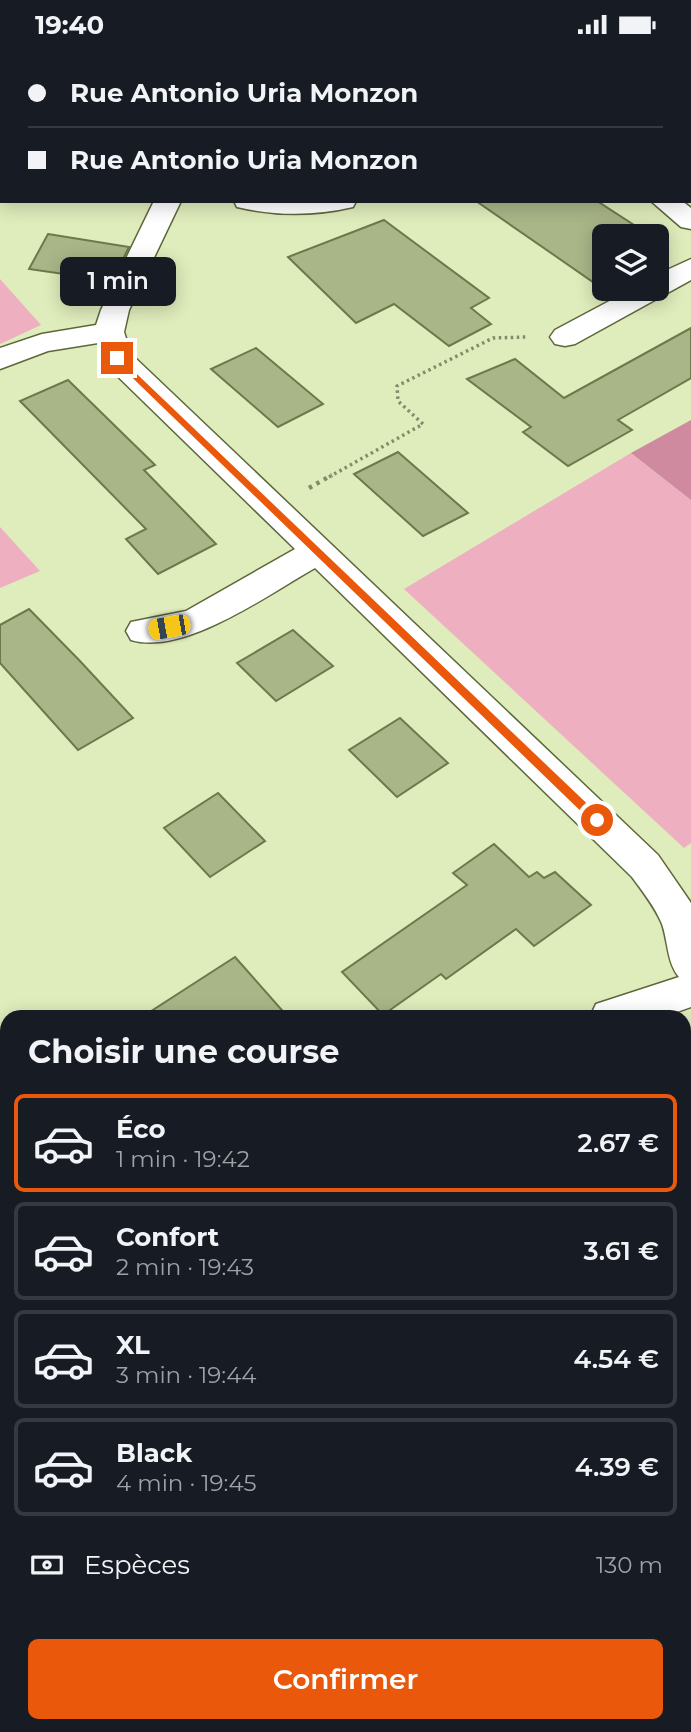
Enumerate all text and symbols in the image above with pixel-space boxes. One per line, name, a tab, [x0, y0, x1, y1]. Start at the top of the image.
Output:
text: 19:40	[35, 9, 104, 41]
text: Rue Antonio Uria Monzon	[70, 77, 418, 109]
text: Rue Antonio Uria Monzon	[70, 144, 418, 176]
map controls	[592, 224, 669, 301]
button: layers	[592, 224, 669, 301]
callout: 1 min	[59, 257, 175, 305]
text: 1 min	[87, 267, 149, 295]
route end	[101, 342, 133, 374]
car	[147, 613, 192, 641]
route start	[581, 804, 613, 836]
text: Choisir une course	[28, 1032, 340, 1071]
icon: car	[32, 1112, 95, 1175]
text: Éco	[116, 1113, 166, 1145]
text: 2.67 €	[578, 1127, 659, 1159]
text: 1 min · 19:42	[116, 1145, 250, 1173]
icon: car	[32, 1220, 95, 1283]
text: Confort	[116, 1221, 219, 1253]
text: 3.61 €	[584, 1235, 659, 1267]
text: 2 min · 19:43	[116, 1253, 254, 1281]
icon: car	[32, 1328, 95, 1391]
text: XL	[116, 1329, 150, 1361]
text: 4.54 €	[574, 1343, 659, 1375]
text: 3 min · 19:44	[116, 1361, 257, 1389]
icon: car	[32, 1436, 95, 1499]
text: Black	[116, 1437, 192, 1469]
text: 4.39 €	[575, 1451, 659, 1483]
text: 4 min · 19:45	[116, 1469, 257, 1497]
icon: cash	[28, 1546, 66, 1584]
text: Espèces	[84, 1549, 190, 1581]
text: 130 m	[596, 1551, 663, 1579]
button: Confirmer	[28, 1639, 663, 1719]

